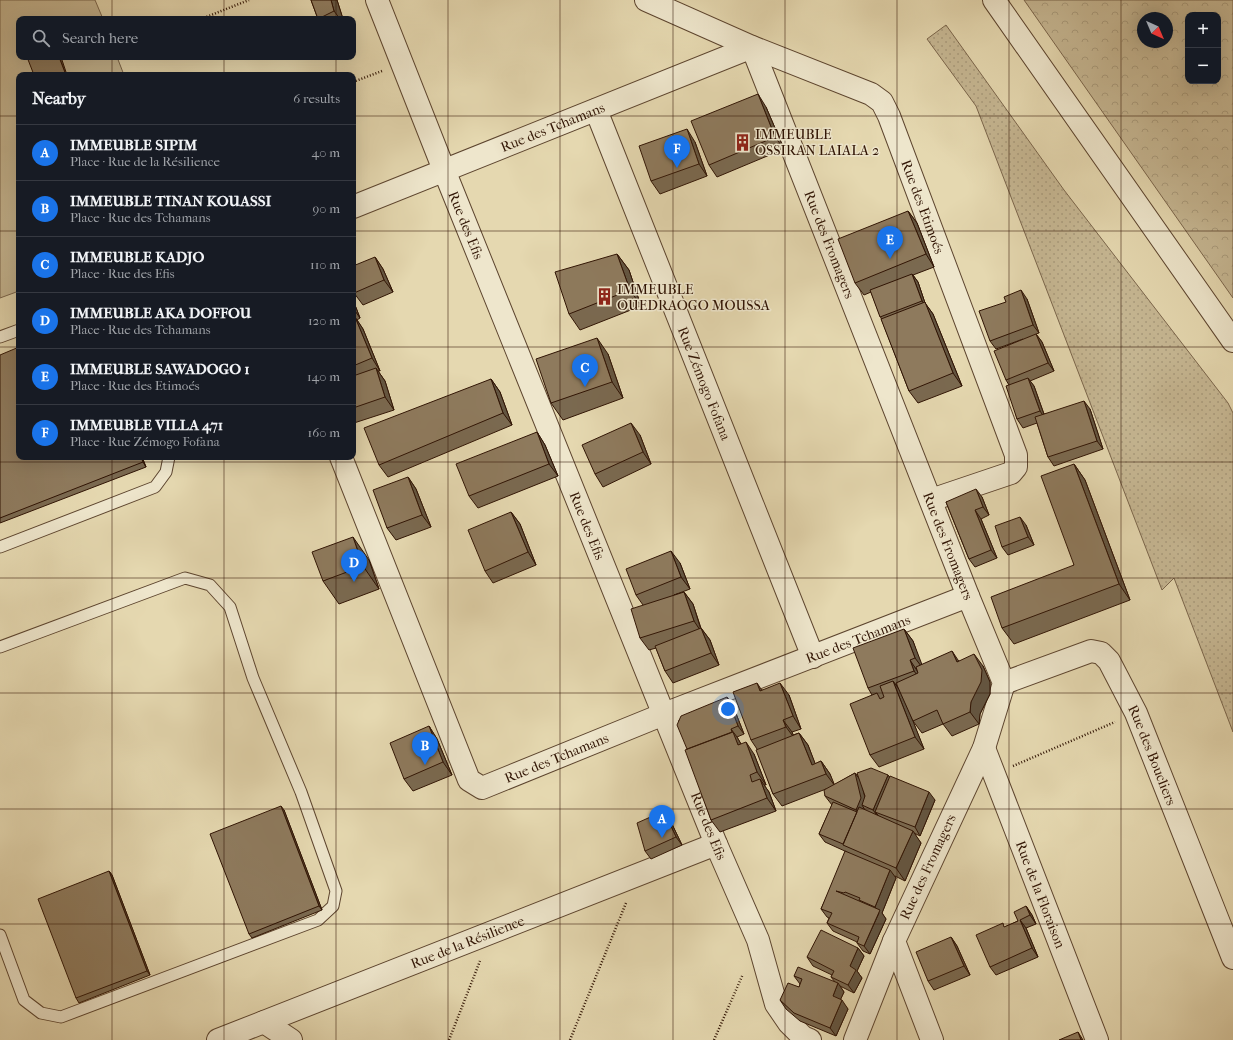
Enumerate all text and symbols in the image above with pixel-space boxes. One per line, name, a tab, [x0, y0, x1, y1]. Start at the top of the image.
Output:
north arrow	[1137, 12, 1173, 48]
map controls	[1185, 12, 1221, 84]
button: +	[1185, 12, 1221, 48]
search box	[16, 16, 356, 60]
icon: search	[30, 27, 52, 49]
text: Search here	[62, 29, 138, 47]
button: −	[1185, 48, 1221, 84]
text: Nearby	[32, 88, 86, 108]
text: 6 results	[293, 91, 340, 106]
street label: Rue des Tchamans	[498, 98, 607, 155]
place label: IMMEUBLE OSSIRAN LAIALA 2	[755, 126, 879, 159]
building icon: IMMEUBLE OSSIRAN LAIALA 2	[732, 132, 752, 152]
pin: F	[664, 135, 690, 168]
text: IMMEUBLE SIPIM	[70, 136, 197, 154]
text: A	[41, 145, 49, 160]
text: 40 m	[312, 145, 340, 160]
text: Place · Rue de la Résilience	[70, 154, 220, 169]
street label: Rue des Etimoés	[898, 157, 948, 256]
street label: Rue des Efis	[445, 188, 488, 262]
street label: Rue des Fromagers	[801, 188, 859, 301]
text: IMMEUBLE TINAN KOUASSI	[70, 192, 271, 210]
text: B	[41, 201, 49, 216]
text: 90 m	[312, 201, 340, 216]
text: Place · Rue des Tchamans	[70, 210, 211, 225]
pin: E	[877, 226, 903, 259]
text: IMMEUBLE KADJO	[70, 248, 204, 266]
text: C	[41, 257, 49, 272]
text: 110 m	[310, 257, 340, 272]
text: Place · Rue des Efis	[70, 266, 175, 281]
place label: IMMEUBLE OUEDRAOGO MOUSSA	[617, 281, 771, 314]
building icon: IMMEUBLE OUEDRAOGO MOUSSA	[594, 287, 614, 307]
text: IMMEUBLE AKA DOFFOU	[70, 304, 251, 322]
text: D	[40, 313, 50, 328]
text: 120 m	[308, 313, 340, 328]
text: Place · Rue des Tchamans	[70, 322, 211, 337]
street label: Rue Zémogo Fofana	[674, 324, 735, 443]
pin: C	[572, 354, 598, 387]
text: IMMEUBLE SAWADOGO 1	[70, 360, 250, 378]
text: E	[41, 369, 49, 384]
text: 140 m	[307, 369, 340, 384]
text: Place · Rue des Etimoés	[70, 378, 200, 393]
text: IMMEUBLE VILLA 471	[70, 416, 223, 434]
text: F	[42, 425, 48, 440]
text: 160 m	[308, 425, 340, 440]
text: Place · Rue Zémogo Fofana	[70, 434, 220, 449]
street label: Rue des Efis	[566, 489, 609, 562]
street label: Rue des Fromagers	[919, 489, 977, 602]
pin: D	[341, 549, 367, 582]
street label: Rue des Tchamans	[803, 611, 912, 667]
your location	[718, 699, 738, 719]
street label: Rue des Boucliers	[1125, 702, 1180, 808]
street label: Rue des Tchamans	[502, 729, 611, 786]
pin: B	[412, 732, 438, 765]
street label: Rue des Efis	[687, 789, 730, 863]
pin: A	[649, 805, 675, 838]
street label: Rue des Fromagers	[896, 812, 960, 922]
street label: Rue de la Floraison	[1012, 838, 1069, 951]
street label: Rue de la Résilience	[408, 912, 527, 972]

